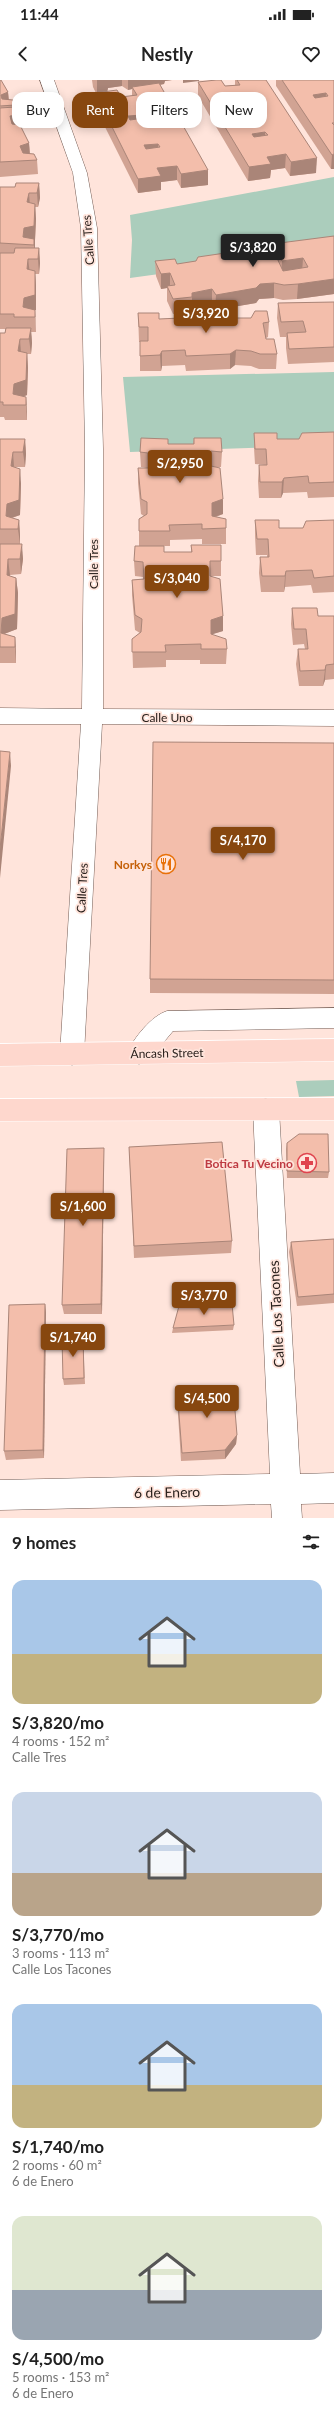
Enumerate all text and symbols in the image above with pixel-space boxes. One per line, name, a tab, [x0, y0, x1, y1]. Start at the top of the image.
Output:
text: 11:44	[20, 5, 59, 23]
icon: back	[12, 43, 34, 65]
text: Nestly	[141, 43, 193, 65]
icon: heart	[300, 43, 322, 65]
chip: Buy	[12, 92, 64, 128]
chip: Rent	[72, 92, 128, 128]
chip: Filters	[136, 92, 202, 128]
chip: New	[210, 92, 267, 128]
street label: Calle Tres	[79, 214, 97, 266]
pin: S/3,820	[216, 234, 290, 268]
text: S/3,820	[230, 239, 276, 255]
pin: S/3,920	[169, 300, 243, 334]
text: S/3,920	[183, 305, 229, 321]
pin: S/2,950	[143, 450, 217, 484]
text: S/2,950	[157, 455, 203, 471]
street label: Calle Tres	[86, 539, 101, 589]
pin: S/3,040	[140, 565, 214, 599]
text: S/3,040	[154, 570, 200, 586]
street label: Calle Uno	[141, 710, 193, 725]
pin: S/4,170	[206, 827, 280, 861]
text: S/4,170	[220, 832, 266, 848]
restaurant icon: Norkys	[155, 853, 177, 875]
place label: Norkys	[114, 857, 152, 872]
street label: Calle Tres	[73, 863, 91, 913]
street label: Áncash Street	[130, 1045, 204, 1061]
pharmacy icon: Botica Tu Vecino	[296, 1152, 318, 1174]
place label: Botica Tu Vecino	[205, 1156, 293, 1171]
pin: S/1,600	[46, 1193, 120, 1227]
text: S/1,600	[60, 1198, 106, 1214]
street label: Calle Los Tacones	[265, 1260, 287, 1368]
pin: S/3,770	[167, 1282, 241, 1316]
text: S/3,770	[181, 1287, 227, 1303]
pin: S/1,740	[36, 1324, 110, 1358]
text: S/1,740	[50, 1329, 96, 1345]
pin: S/4,500	[170, 1385, 244, 1419]
text: S/4,500	[184, 1390, 230, 1406]
street label: 6 de Enero	[134, 1483, 200, 1501]
icon: filters	[300, 1531, 322, 1553]
text: 9 homes	[12, 1532, 76, 1553]
icon: home	[131, 1606, 203, 1678]
text: S/3,820/mo	[12, 1712, 104, 1733]
text: 4 rooms · 152 m²	[12, 1733, 109, 1749]
text: Calle Tres	[12, 1749, 66, 1765]
icon: home	[131, 1818, 203, 1890]
text: S/3,770/mo	[12, 1924, 104, 1945]
text: 3 rooms · 113 m²	[12, 1945, 109, 1961]
text: Calle Los Tacones	[12, 1961, 111, 1977]
icon: home	[131, 2030, 203, 2102]
text: S/1,740/mo	[12, 2136, 104, 2157]
text: 2 rooms · 60 m²	[12, 2157, 102, 2173]
text: 6 de Enero	[12, 2173, 74, 2189]
icon: home	[131, 2242, 203, 2314]
text: S/4,500/mo	[12, 2348, 104, 2369]
text: 5 rooms · 153 m²	[12, 2369, 109, 2385]
text: 6 de Enero	[12, 2385, 74, 2401]

